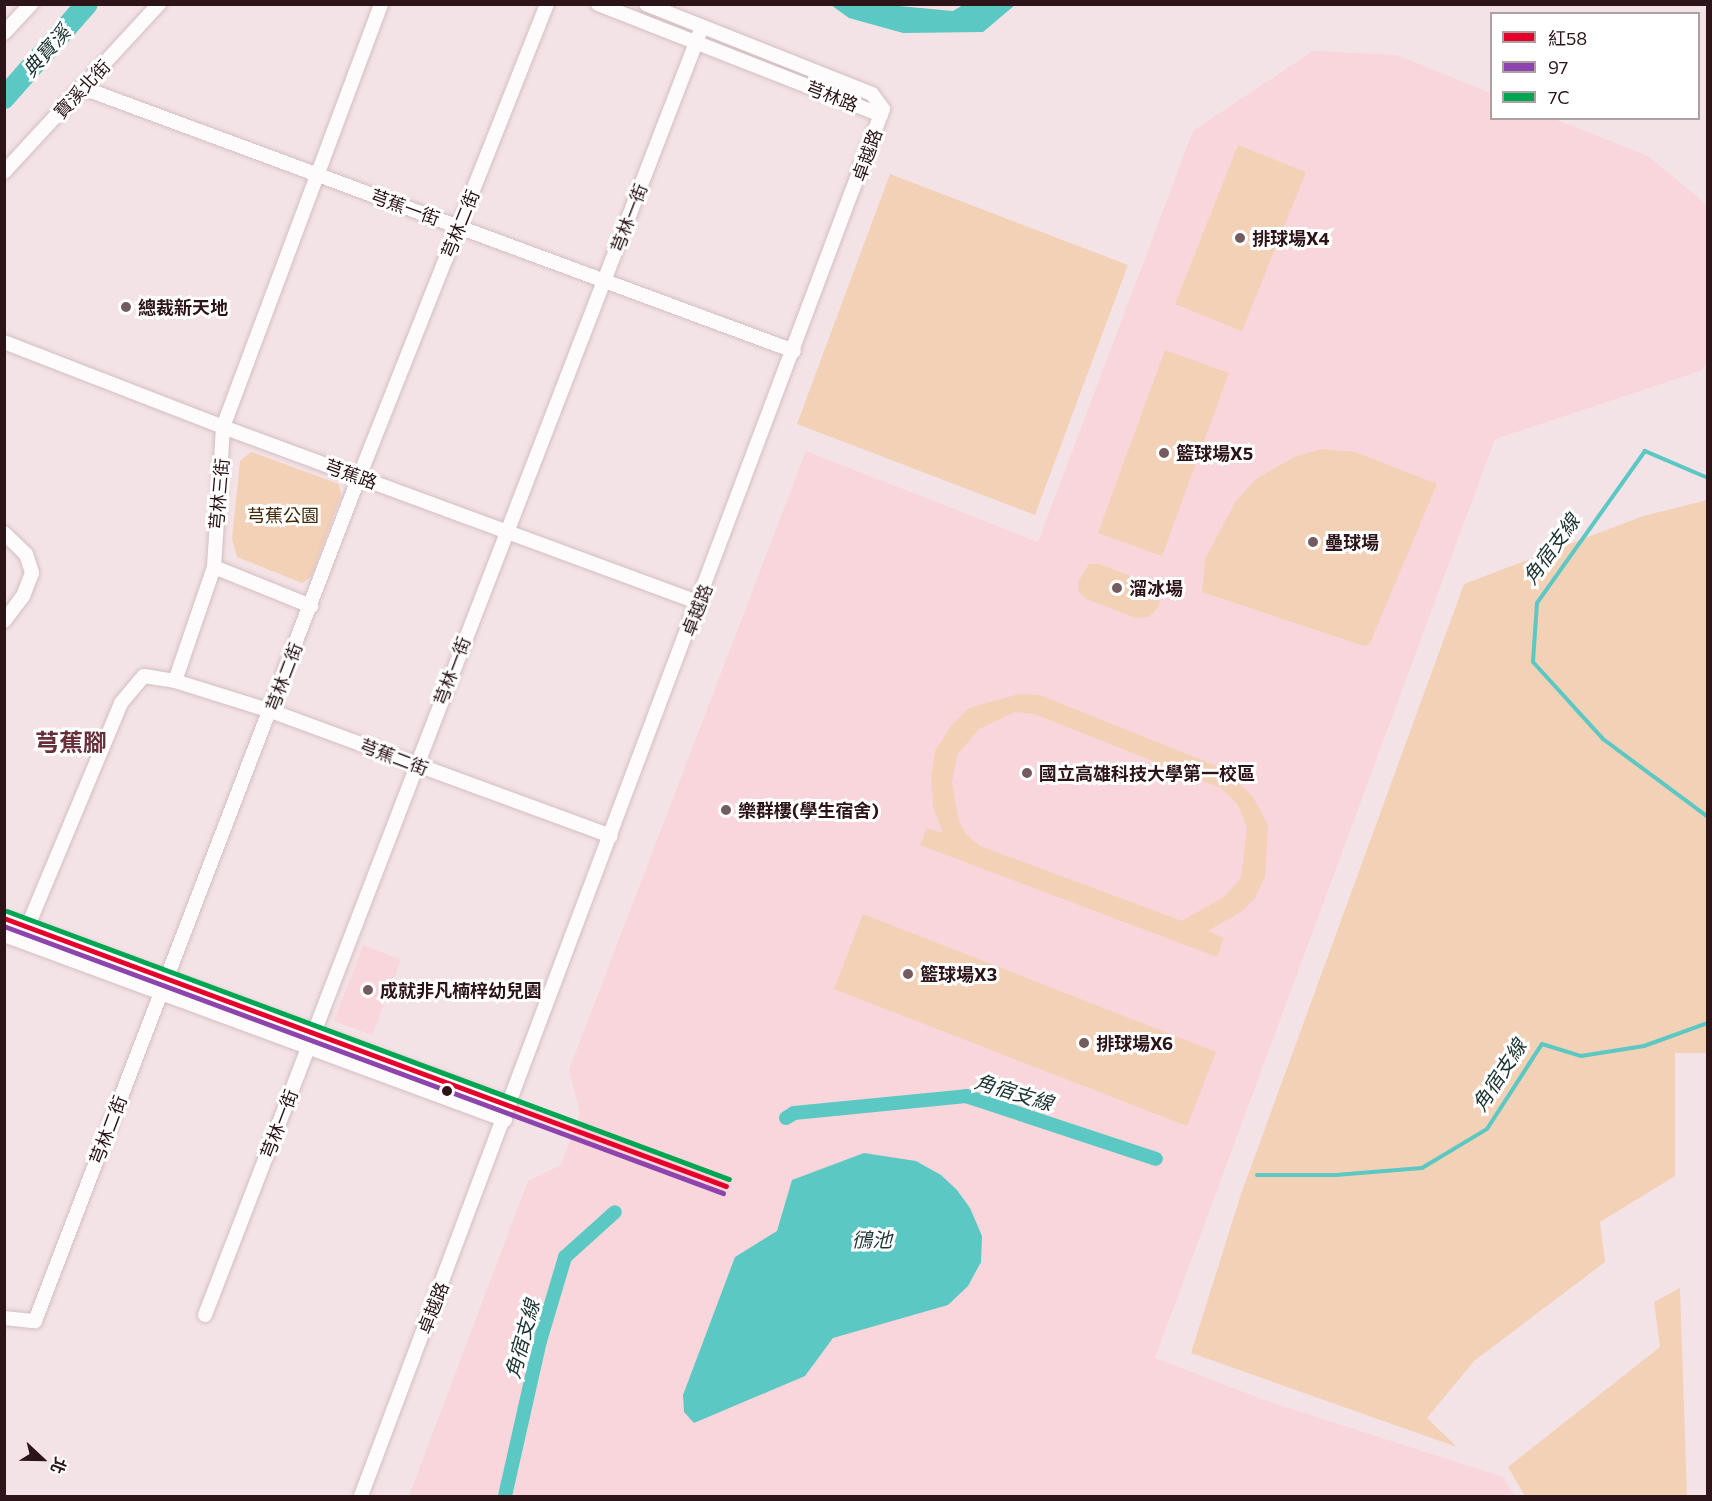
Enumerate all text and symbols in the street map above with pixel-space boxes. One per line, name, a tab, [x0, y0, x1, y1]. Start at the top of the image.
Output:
legend	[1490, 12, 1700, 120]
water label: 典寶溪	[17, 20, 75, 82]
text: 紅58	[1548, 27, 1587, 49]
street label: 寶溪北街	[50, 55, 114, 123]
text: 97	[1548, 56, 1568, 78]
street label: 芎林路	[803, 76, 861, 116]
text: 7C	[1548, 86, 1570, 108]
street label: 卓越路	[848, 126, 886, 184]
street label: 芎林一街	[606, 181, 652, 255]
street label: 芎蕉一街	[367, 185, 443, 229]
street label: 芎林二街	[437, 187, 483, 261]
place label: 排球場X4	[1252, 227, 1329, 249]
marker: 排球場X4	[1233, 231, 1247, 245]
place label: 總裁新天地	[138, 296, 228, 318]
marker: 總裁新天地	[119, 300, 133, 314]
place label: 籃球場X5	[1176, 442, 1253, 464]
marker: 籃球場X5	[1157, 446, 1171, 460]
street label: 芎蕉路	[322, 455, 380, 493]
street label: 芎林三街	[205, 457, 233, 531]
park label: 芎蕉公園	[247, 504, 319, 526]
water label: 角宿支線	[1518, 510, 1584, 588]
place label: 壘球場	[1325, 531, 1379, 553]
marker: 壘球場	[1306, 535, 1320, 549]
place label: 溜冰場	[1129, 577, 1183, 599]
street label: 卓越路	[677, 581, 717, 639]
marker: 溜冰場	[1110, 581, 1124, 595]
street label: 芎林一街	[429, 634, 475, 708]
street label: 芎林二街	[261, 640, 307, 714]
district label: 芎蕉腳	[35, 728, 107, 756]
street label: 芎蕉二街	[357, 734, 431, 780]
place label: 國立高雄科技大學第一校區	[1039, 762, 1255, 784]
marker: 國立高雄科技大學第一校區	[1020, 766, 1034, 780]
place label: 樂群樓(學生宿舍)	[738, 799, 879, 821]
marker: 樂群樓(學生宿舍)	[719, 803, 733, 817]
place label: 籃球場X3	[920, 963, 997, 985]
marker: 籃球場X3	[901, 967, 915, 981]
place label: 成就非凡楠梓幼兒園	[380, 979, 542, 1001]
marker: 成就非凡楠梓幼兒園	[361, 983, 375, 997]
place label: 排球場X6	[1096, 1032, 1173, 1054]
water label: 角宿支線	[1467, 1035, 1531, 1115]
marker: 排球場X6	[1077, 1036, 1091, 1050]
water label: 角宿支線	[972, 1069, 1056, 1115]
unlabelled marker	[441, 1085, 453, 1097]
street label: 芎林一街	[256, 1087, 302, 1161]
street label: 芎林二街	[85, 1093, 131, 1167]
water label: 鴴池	[852, 1227, 892, 1251]
street label: 卓越路	[413, 1279, 453, 1337]
water label: 角宿支線	[500, 1297, 544, 1381]
north arrow	[12, 1429, 72, 1489]
text: 北	[47, 1455, 71, 1477]

